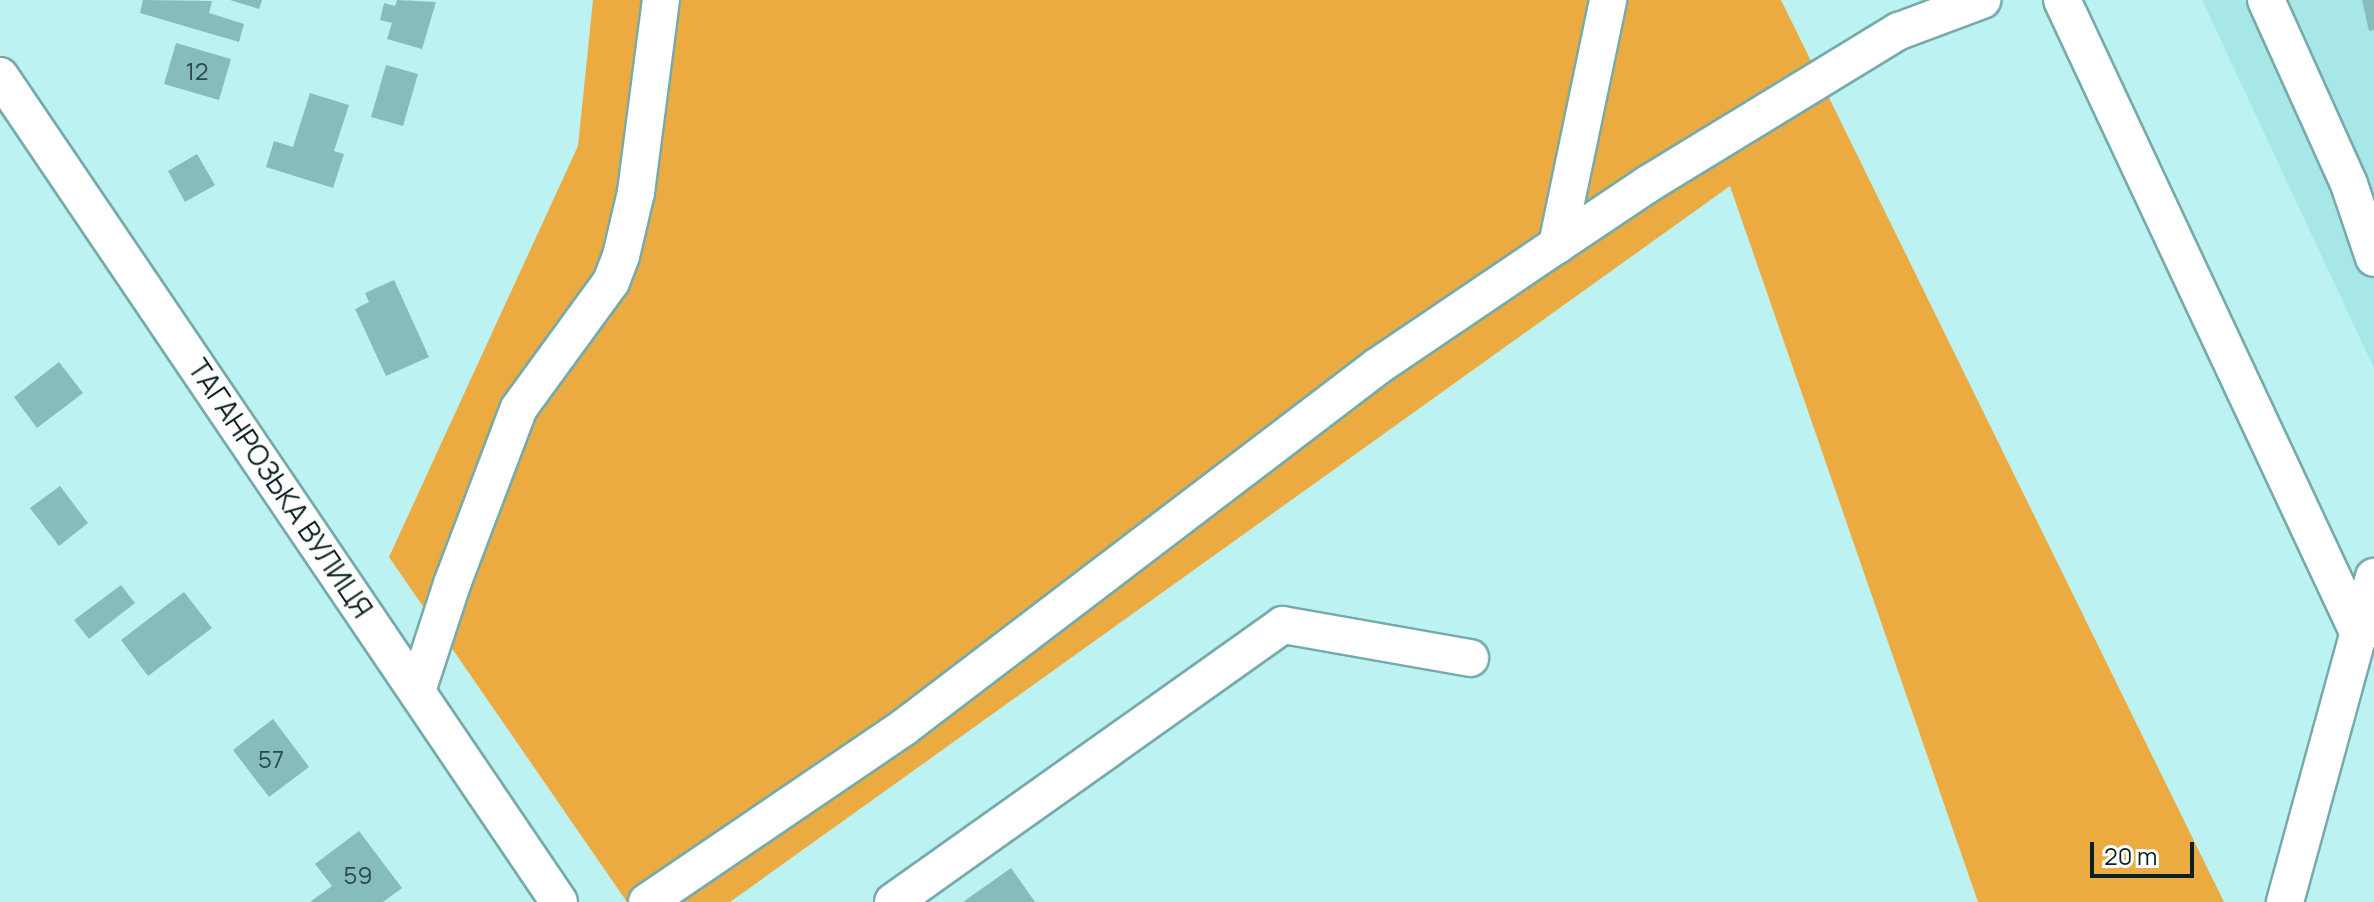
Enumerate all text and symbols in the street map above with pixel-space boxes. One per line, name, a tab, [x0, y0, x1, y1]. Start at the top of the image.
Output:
house number: 12	[185, 57, 209, 85]
street label: ТАГАНРОЗЬКА ВУЛИЦЯ	[182, 352, 380, 624]
house number: 57	[258, 745, 284, 773]
scale bar	[2094, 826, 2198, 876]
text: 20 m	[2104, 839, 2157, 872]
house number: 59	[344, 861, 372, 889]

